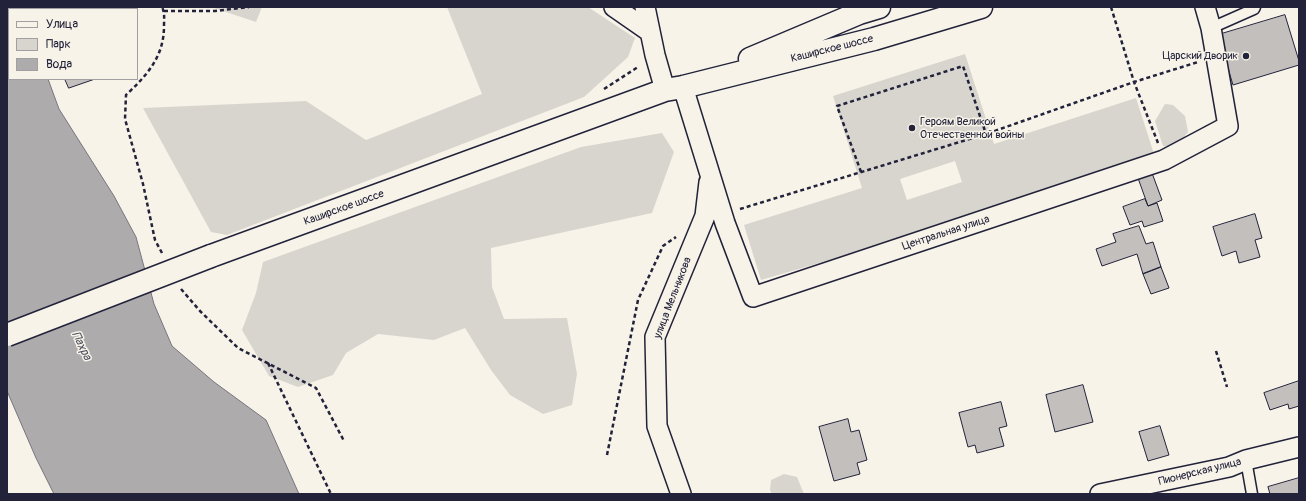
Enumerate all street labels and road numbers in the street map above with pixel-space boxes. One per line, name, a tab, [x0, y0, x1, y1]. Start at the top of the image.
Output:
street label: Каширское шоссе	[789, 32, 875, 66]
street label: Каширское шоссе	[302, 187, 386, 229]
street label: Центральная улица	[901, 213, 991, 253]
street label: улица Мельникова	[651, 255, 695, 341]
street label: Пионерская улица	[1157, 455, 1243, 489]

